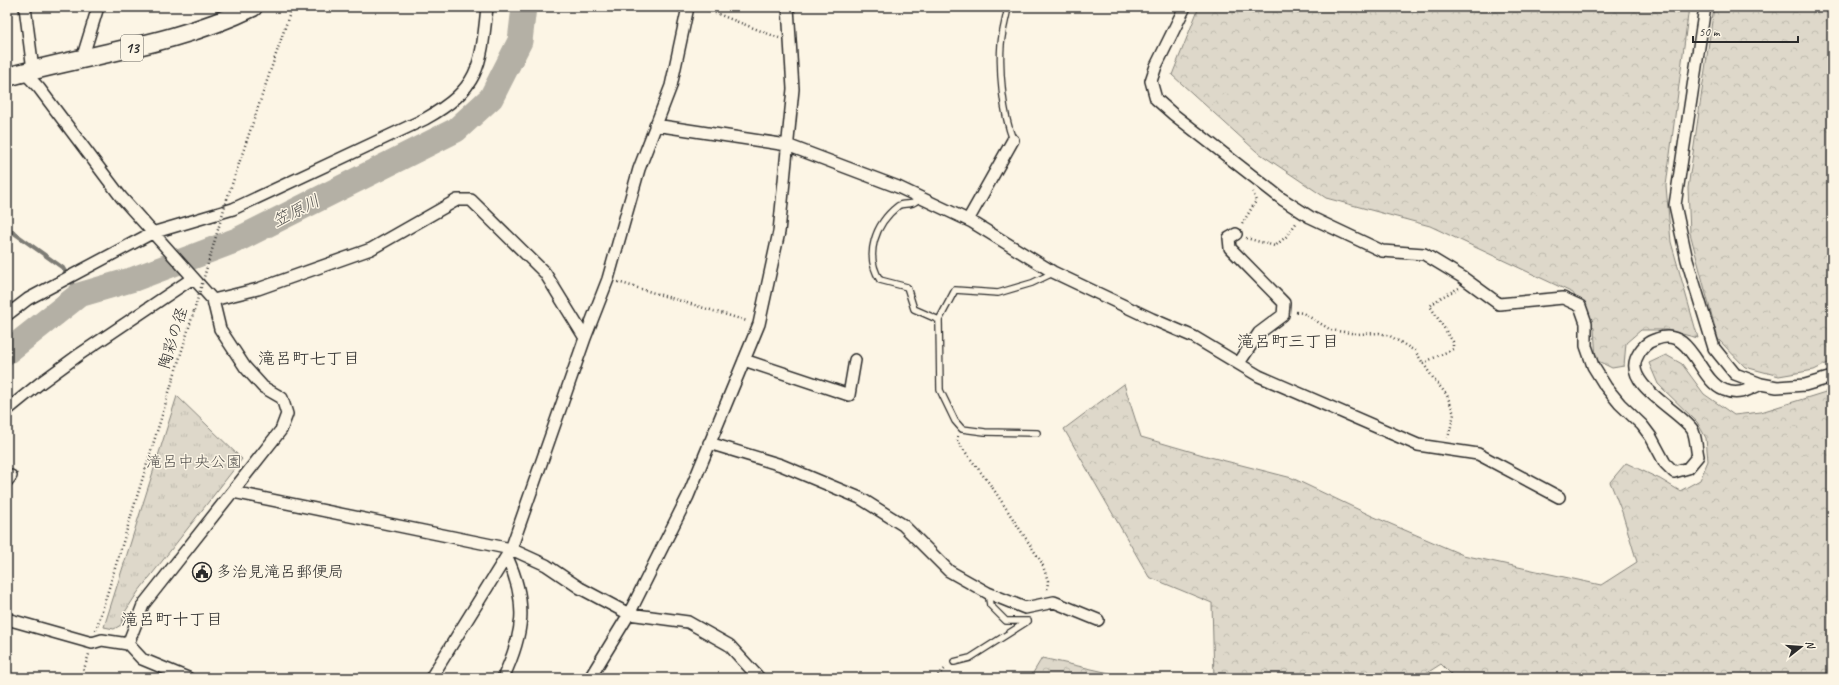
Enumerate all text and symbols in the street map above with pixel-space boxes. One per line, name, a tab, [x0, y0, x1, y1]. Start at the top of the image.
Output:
scale bar	[1693, 18, 1798, 44]
text: 50 m	[1699, 24, 1721, 40]
road number: 13	[121, 35, 143, 61]
water label: 笠原川	[269, 190, 323, 232]
street label: 陶彩の径	[154, 304, 192, 372]
district label: 滝呂町三丁目	[1237, 331, 1339, 352]
district label: 滝呂町七丁目	[258, 348, 360, 369]
park label: 滝呂中央公園	[146, 452, 242, 472]
public building icon: 多治見滝呂郵便局	[191, 561, 213, 583]
place label: 多治見滝呂郵便局	[216, 562, 344, 582]
district label: 滝呂町十丁目	[121, 609, 223, 630]
north arrow	[1781, 627, 1821, 667]
text: N	[1803, 639, 1819, 651]

